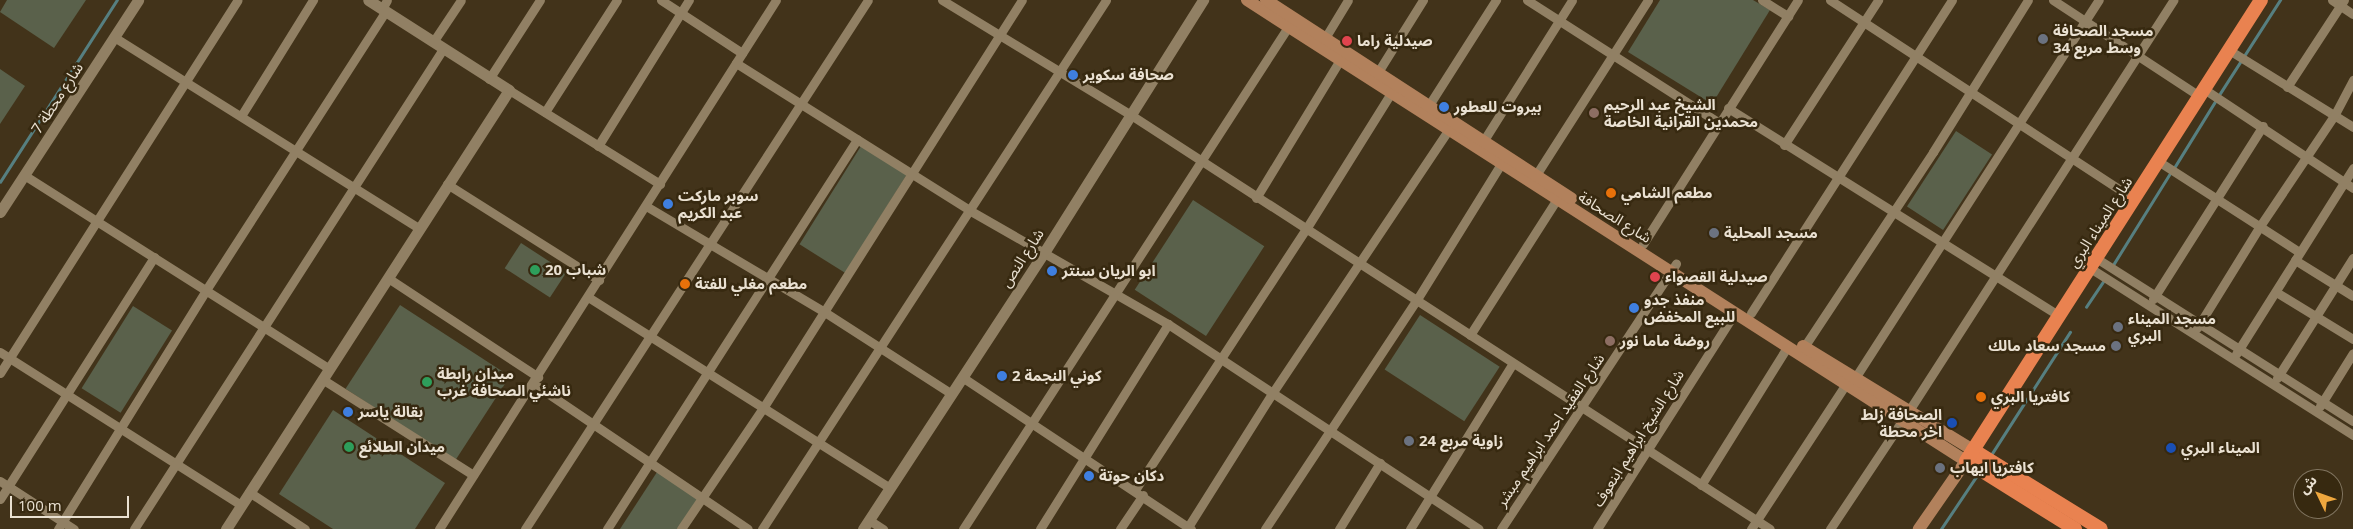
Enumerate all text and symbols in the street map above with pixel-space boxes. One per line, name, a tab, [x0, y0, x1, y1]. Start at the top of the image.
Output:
place label: مسجد الصحافة وسط مربع 34	[2053, 21, 2153, 56]
place label: صيدلية راما	[1357, 32, 1432, 50]
marker: مسجد الصحافة وسط مربع 34	[2037, 33, 2049, 45]
marker: صيدلية راما	[1341, 35, 1353, 47]
street label: شارع محطة 7	[27, 59, 87, 137]
place label: صحافة سكوير	[1083, 66, 1174, 84]
marker: صحافة سكوير	[1067, 69, 1079, 81]
place label: الشيخ عبد الرحيم محمدين القرانية الخاصة	[1604, 95, 1758, 130]
place label: بيروت للعطور	[1454, 98, 1542, 116]
marker: بيروت للعطور	[1438, 101, 1450, 113]
marker: الشيخ عبد الرحيم محمدين القرانية الخاصة	[1588, 107, 1600, 119]
street label: شارع الميناء البري	[2064, 173, 2136, 271]
place label: مطعم الشامي	[1621, 184, 1713, 202]
place label: سوبر ماركت عبد الكريم	[678, 186, 758, 221]
street label: شارع الصحافة	[1575, 187, 1655, 247]
marker: مطعم الشامي	[1605, 187, 1617, 199]
marker: سوبر ماركت عبد الكريم	[662, 198, 674, 210]
place label: مسجد المحلية	[1724, 224, 1818, 242]
street label: شارع النص	[996, 225, 1048, 291]
marker: مسجد المحلية	[1708, 227, 1720, 239]
place label: شباب 20	[545, 261, 606, 279]
place label: ابو الريان سنتر	[1062, 262, 1156, 280]
marker: شباب 20	[529, 264, 541, 276]
marker: ابو الريان سنتر	[1046, 265, 1058, 277]
place label: صيدلية القصواء	[1665, 268, 1768, 286]
marker: صيدلية القصواء	[1649, 271, 1661, 283]
place label: مطعم مغلي للفتة	[695, 275, 807, 293]
marker: مطعم مغلي للفتة	[679, 278, 691, 290]
place label: منفذ جدو للبيع المخفض	[1644, 290, 1735, 325]
marker: منفذ جدو للبيع المخفض	[1628, 302, 1640, 314]
place label: مسجد الميناء البري	[2128, 309, 2216, 344]
marker: مسجد الميناء البري	[2112, 321, 2124, 333]
place label: روضة ماما نور	[1620, 332, 1710, 350]
marker: روضة ماما نور	[1604, 335, 1616, 347]
place label: مسجد سعاد مالك	[1988, 337, 2106, 355]
marker: مسجد سعاد مالك	[2110, 340, 2122, 352]
street label: شارع الفقيد احمد ابراهيم مبشر	[1492, 350, 1608, 510]
place label: ميدان رابطة ناشئي الصحافة غرب	[437, 364, 571, 399]
street label: شارع الشيخ ابراهيم ابنعوف	[1588, 366, 1688, 510]
place label: كوني النجمة 2	[1012, 367, 1102, 385]
marker: كوني النجمة 2	[996, 370, 1008, 382]
marker: ميدان رابطة ناشئي الصحافة غرب	[421, 376, 433, 388]
place label: كافتريا البري	[1991, 388, 2070, 406]
marker: كافتريا البري	[1975, 391, 1987, 403]
place label: بقالة ياسر	[358, 403, 423, 421]
place label: الصحافة زلط اخر محطة	[1861, 405, 1942, 440]
marker: بقالة ياسر	[342, 406, 354, 418]
marker: الصحافة زلط اخر محطة	[1946, 417, 1958, 429]
place label: زاوية مربع 24	[1419, 432, 1503, 450]
marker: زاوية مربع 24	[1403, 435, 1415, 447]
place label: ميدان الطلائع	[359, 438, 445, 456]
place label: الميناء البري	[2181, 439, 2260, 457]
marker: ميدان الطلائع	[343, 441, 355, 453]
marker: الميناء البري	[2165, 442, 2177, 454]
place label: كافتريا ايهاب	[1950, 459, 2034, 477]
marker: كافتريا ايهاب	[1934, 462, 1946, 474]
place label: دكان حوتة	[1099, 467, 1164, 485]
north arrow	[2293, 469, 2343, 519]
marker: دكان حوتة	[1083, 470, 1095, 482]
text: ش	[2294, 471, 2321, 498]
scale bar	[12, 486, 131, 518]
text: 100 m	[18, 495, 62, 515]

